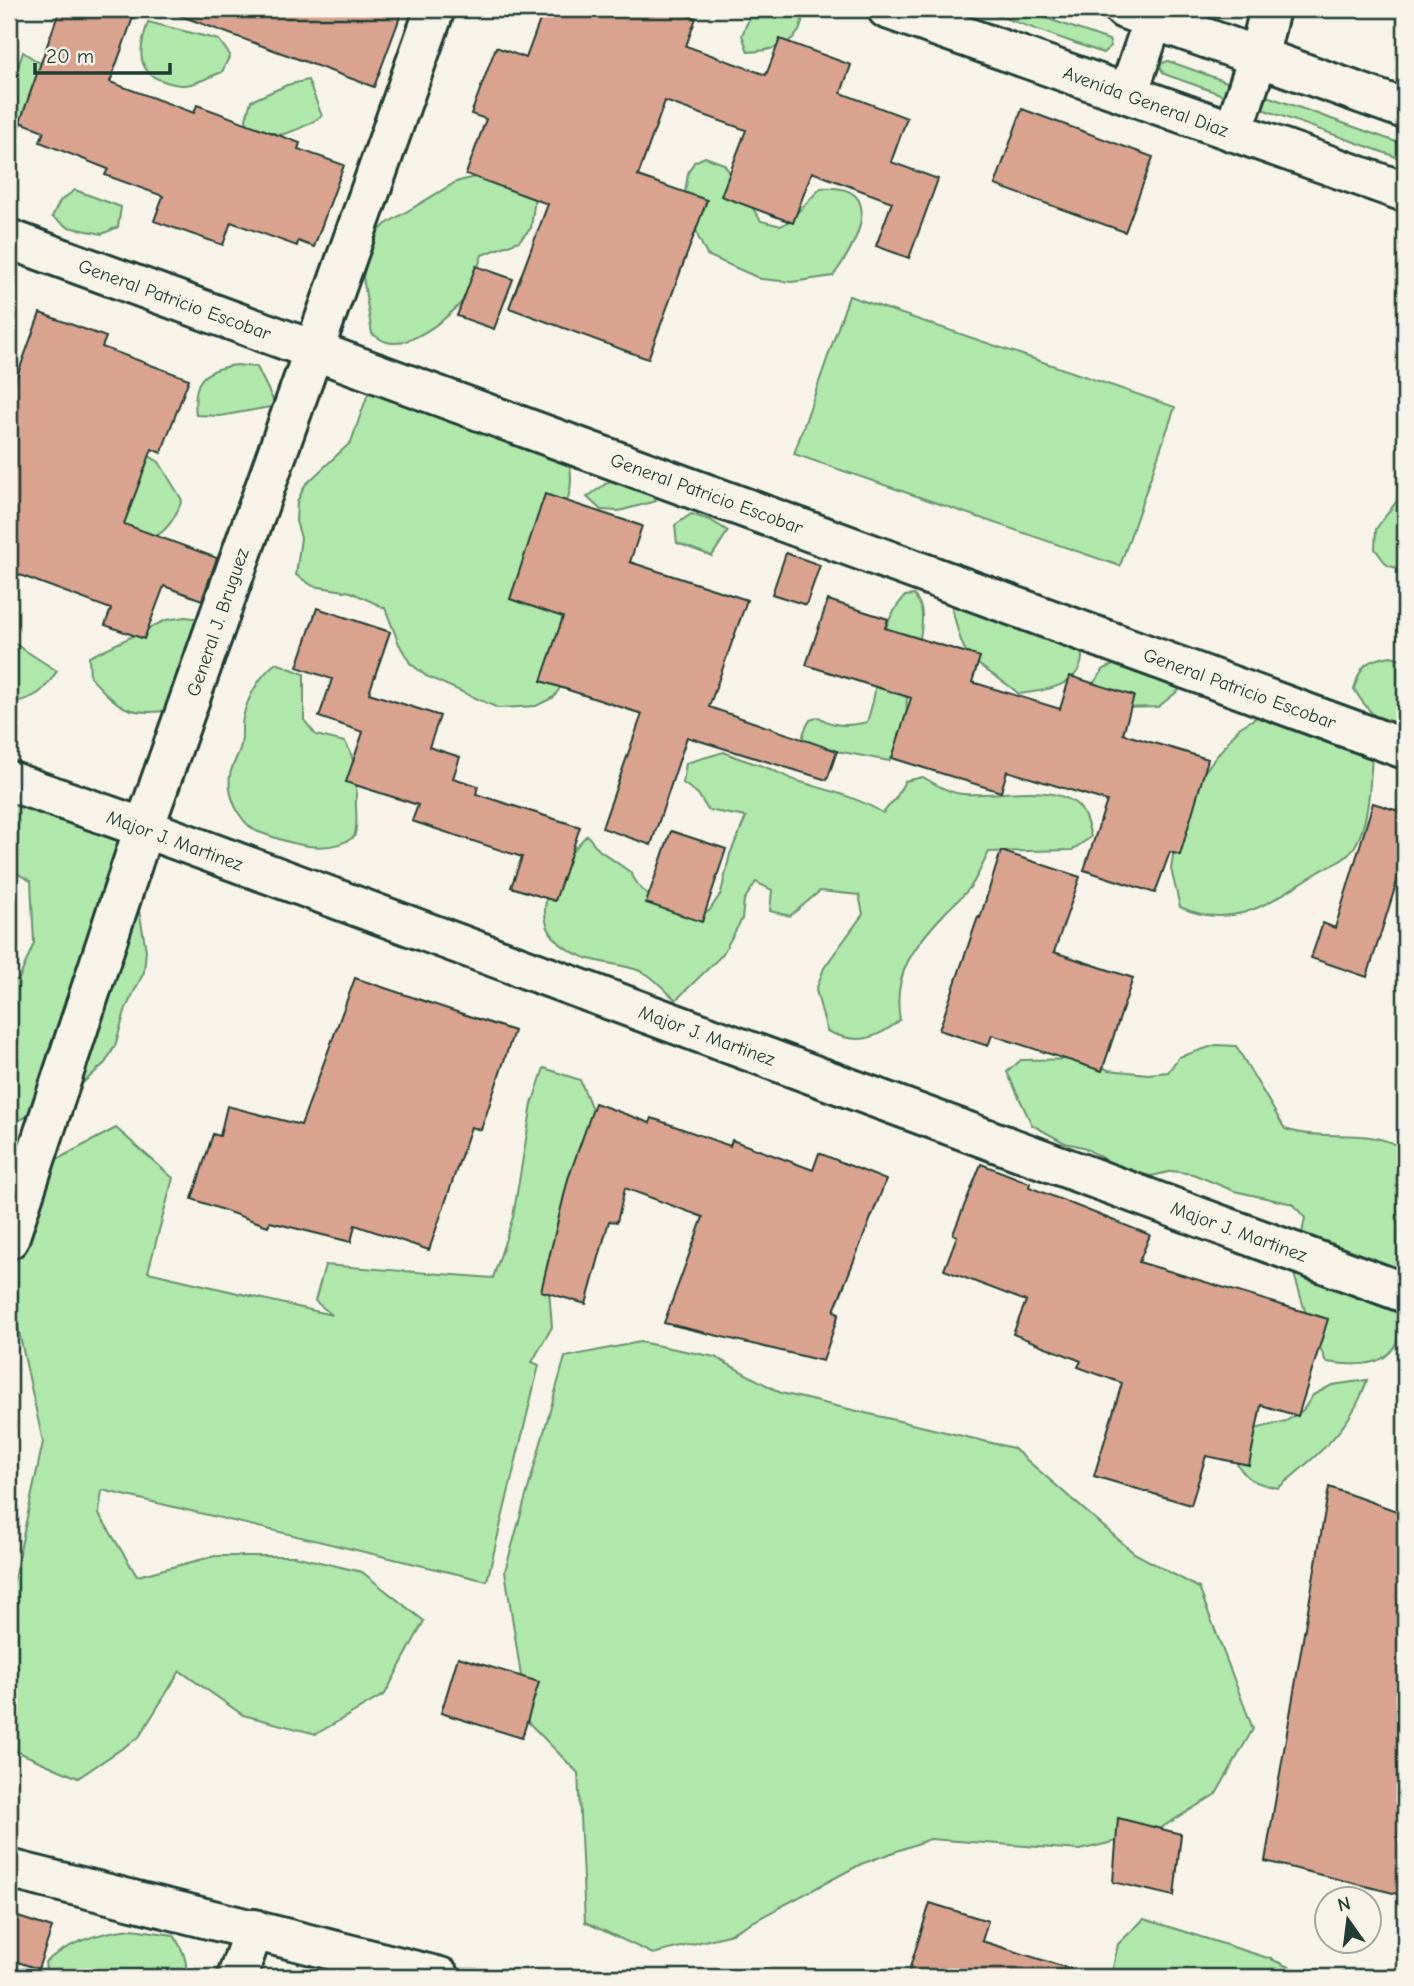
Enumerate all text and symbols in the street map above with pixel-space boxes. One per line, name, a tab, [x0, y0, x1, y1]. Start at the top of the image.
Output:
scale bar	[35, 32, 170, 76]
text: 20 m	[46, 44, 94, 68]
street label: Avenida General Diaz	[1060, 62, 1231, 142]
street label: General Patricio Escobar	[75, 255, 274, 345]
street label: General Patricio Escobar	[607, 449, 806, 539]
street label: General J. Bruguez	[182, 545, 254, 699]
street label: General Patricio Escobar	[1140, 644, 1339, 734]
street label: Major J. Martinez	[104, 806, 246, 876]
street label: Major J. Martinez	[636, 1001, 778, 1071]
street label: Major J. Martinez	[1168, 1197, 1310, 1267]
north arrow	[1312, 1884, 1382, 1954]
text: N	[1335, 1892, 1353, 1917]

